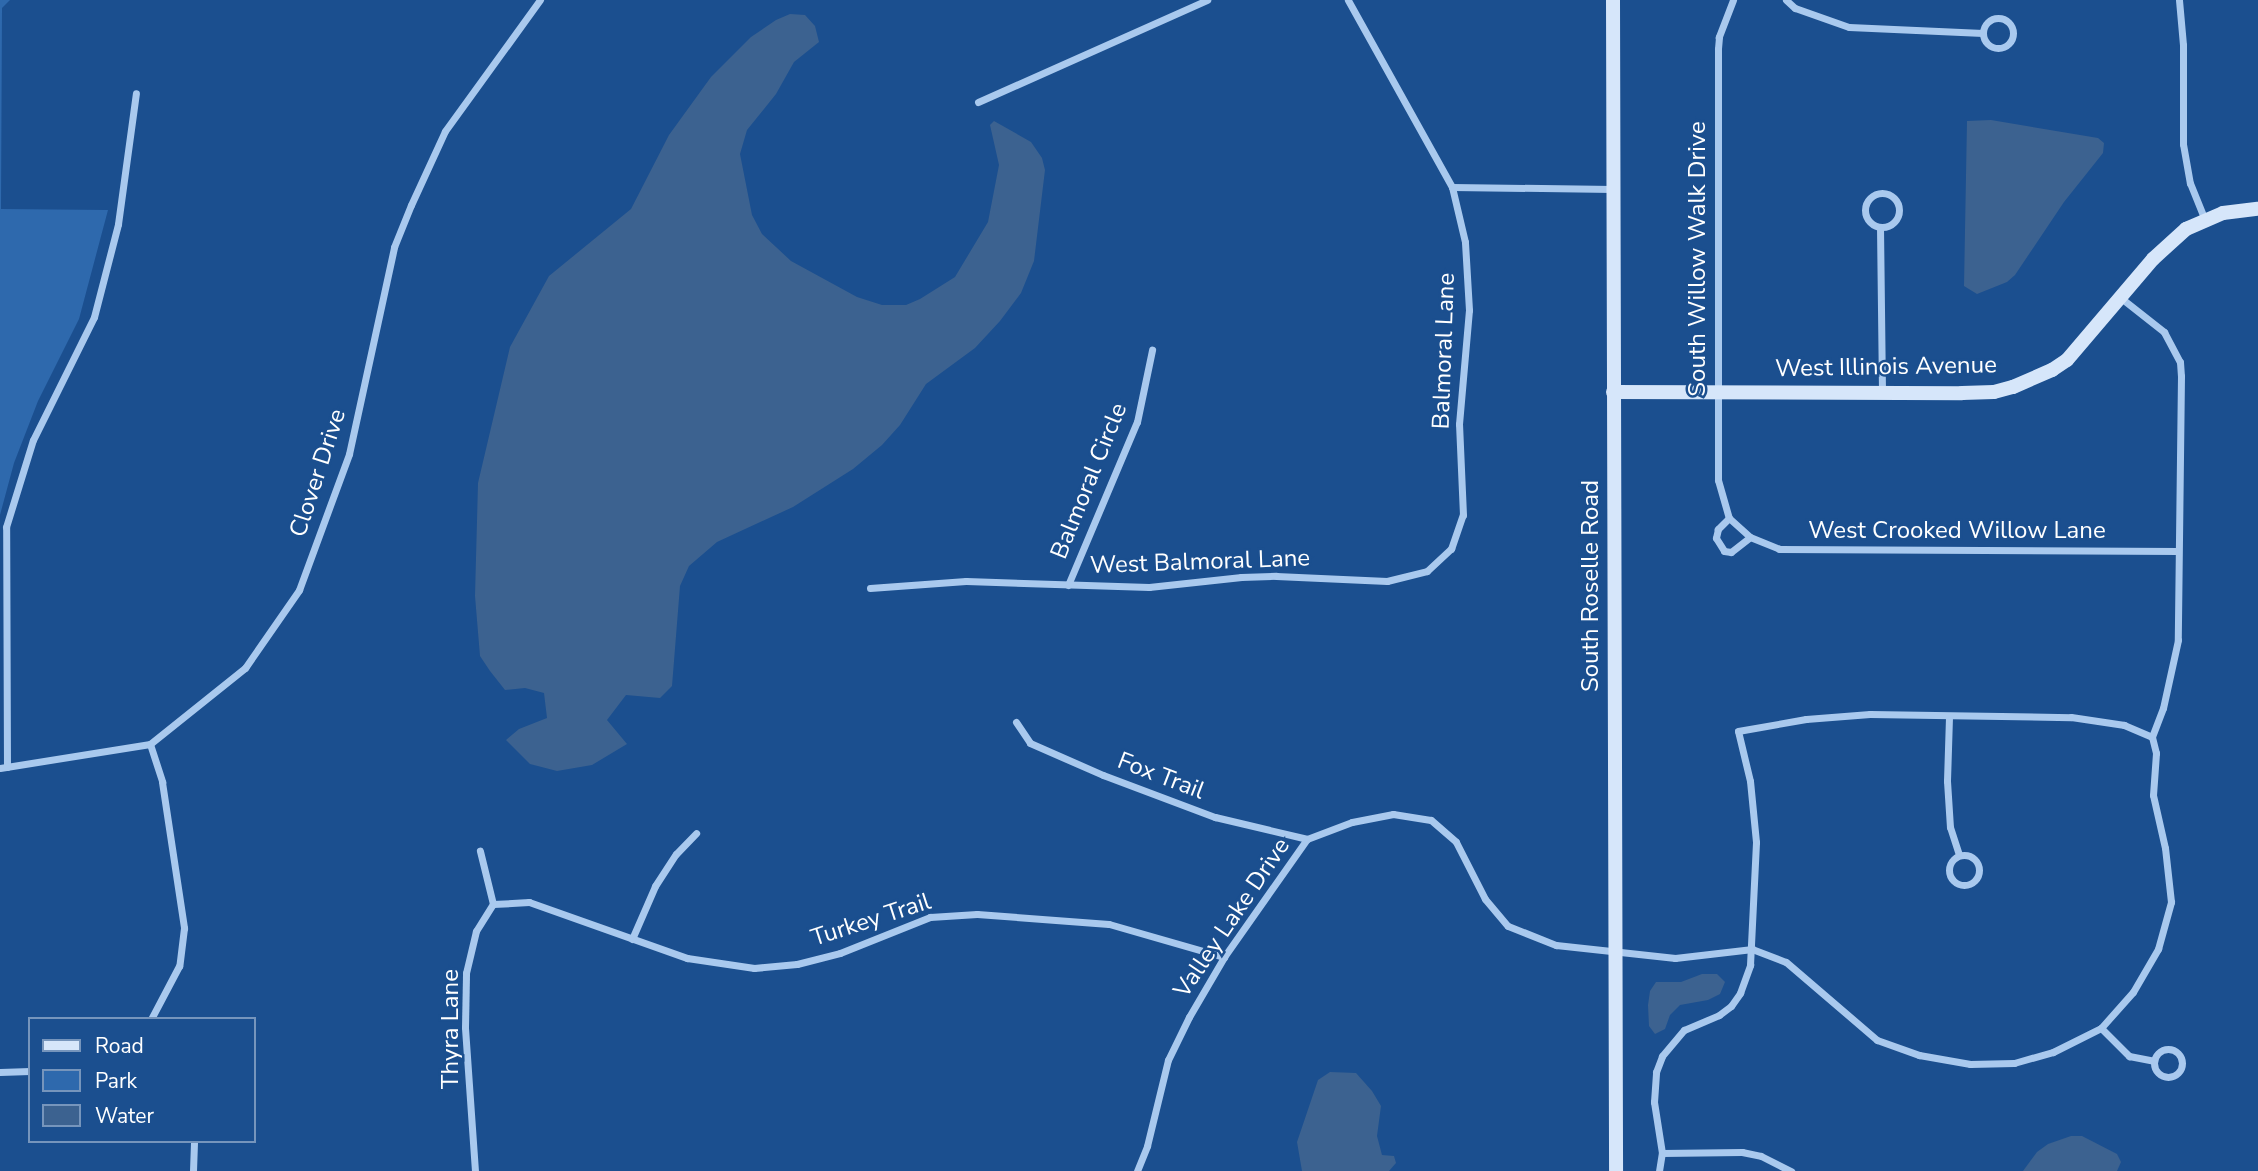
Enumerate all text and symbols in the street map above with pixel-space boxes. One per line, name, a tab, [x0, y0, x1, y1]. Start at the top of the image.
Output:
street label: South Willow Walk Drive	[1684, 121, 1712, 397]
street label: Balmoral Lane	[1427, 272, 1461, 430]
street label: West Illinois Avenue	[1775, 351, 1997, 383]
street label: Balmoral Circle	[1045, 399, 1133, 563]
street label: Clover Drive	[284, 405, 352, 541]
street label: South Roselle Road	[1577, 480, 1605, 692]
street label: West Crooked Willow Lane	[1808, 517, 2106, 545]
street label: West Balmoral Lane	[1089, 544, 1311, 580]
street label: Fox Trail	[1113, 746, 1209, 806]
street label: Valley Lake Drive	[1168, 833, 1296, 1003]
street label: Turkey Trail	[808, 887, 934, 953]
street label: Thyra Lane	[437, 969, 465, 1089]
legend	[28, 1017, 256, 1143]
text: Road	[95, 1032, 144, 1060]
text: Park	[95, 1067, 137, 1095]
text: Water	[95, 1102, 154, 1130]

